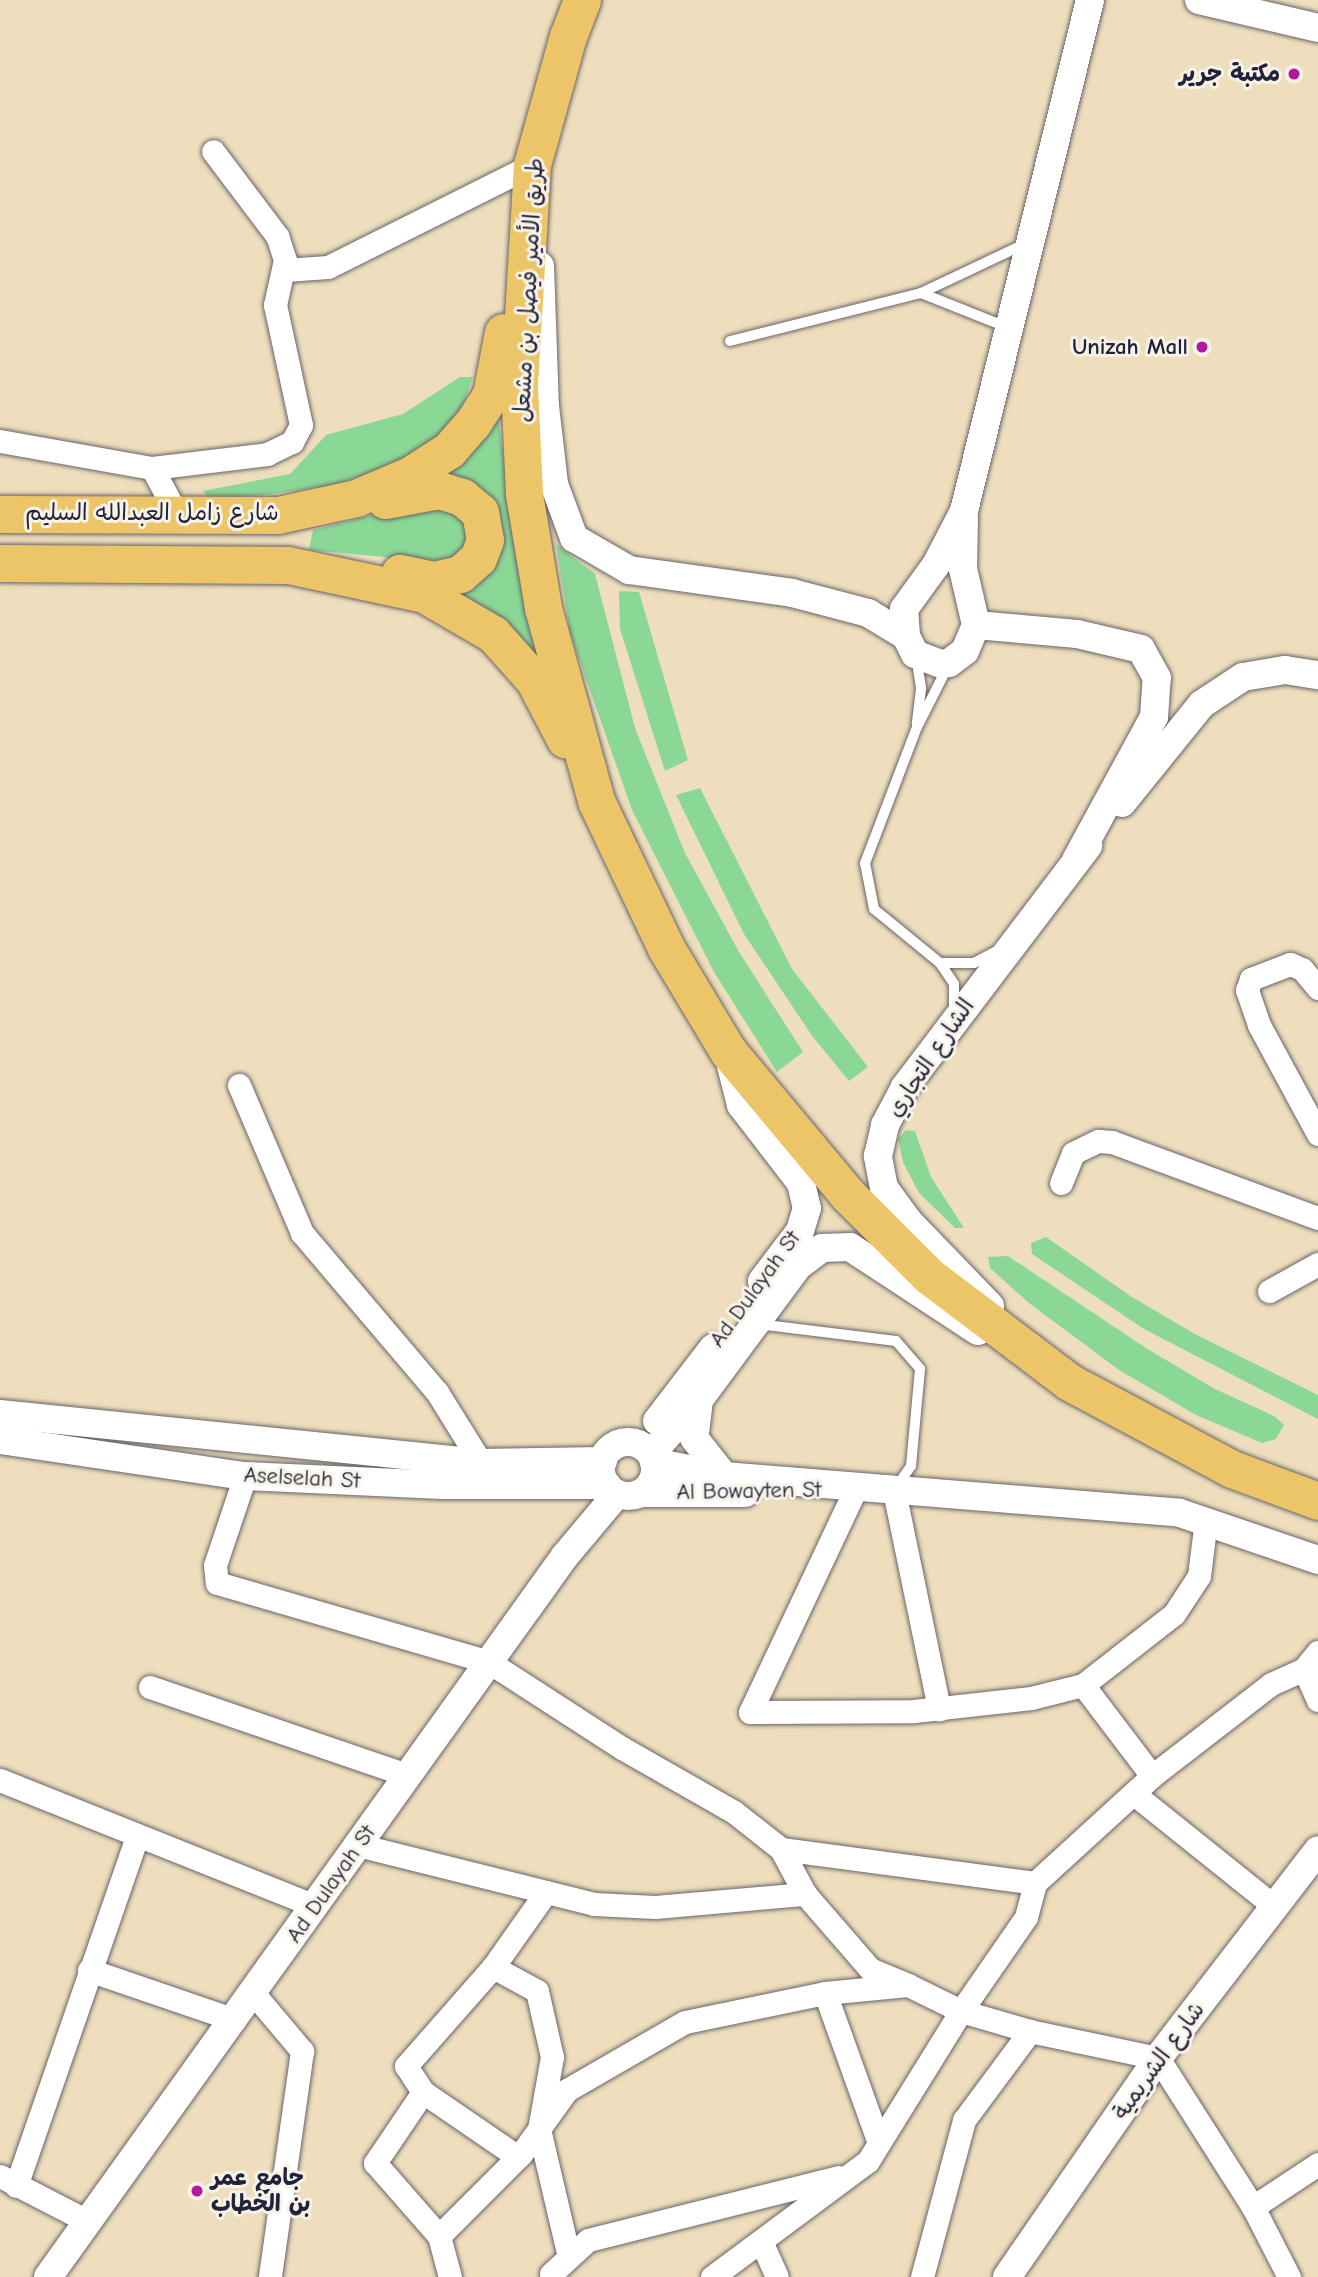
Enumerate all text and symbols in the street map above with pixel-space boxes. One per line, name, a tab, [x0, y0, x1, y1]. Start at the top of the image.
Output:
place label: مكتبة جرير	[1180, 60, 1280, 88]
marker: مكتبة جرير	[1286, 66, 1302, 82]
street label: طريق الأمير فيصل بن مشعل	[508, 157, 550, 423]
place label: Unizah Mall	[1072, 333, 1188, 361]
marker: Unizah Mall	[1194, 339, 1210, 355]
street label: شارع زامل العبدالله السليم	[25, 499, 279, 527]
street label: الشارع التجاري	[881, 993, 981, 1123]
street label: Ad Dulayah St	[703, 1225, 807, 1353]
street label: Aselselah St	[243, 1461, 361, 1495]
street label: Al Bowayten St	[676, 1476, 822, 1506]
street label: Ad Dulayah St	[280, 1820, 382, 1948]
street label: شارع الشريمية	[1107, 1997, 1211, 2125]
place label: جامع عمر بن الخطاب	[211, 2164, 310, 2218]
marker: جامع عمر بن الخطاب	[189, 2183, 205, 2199]

